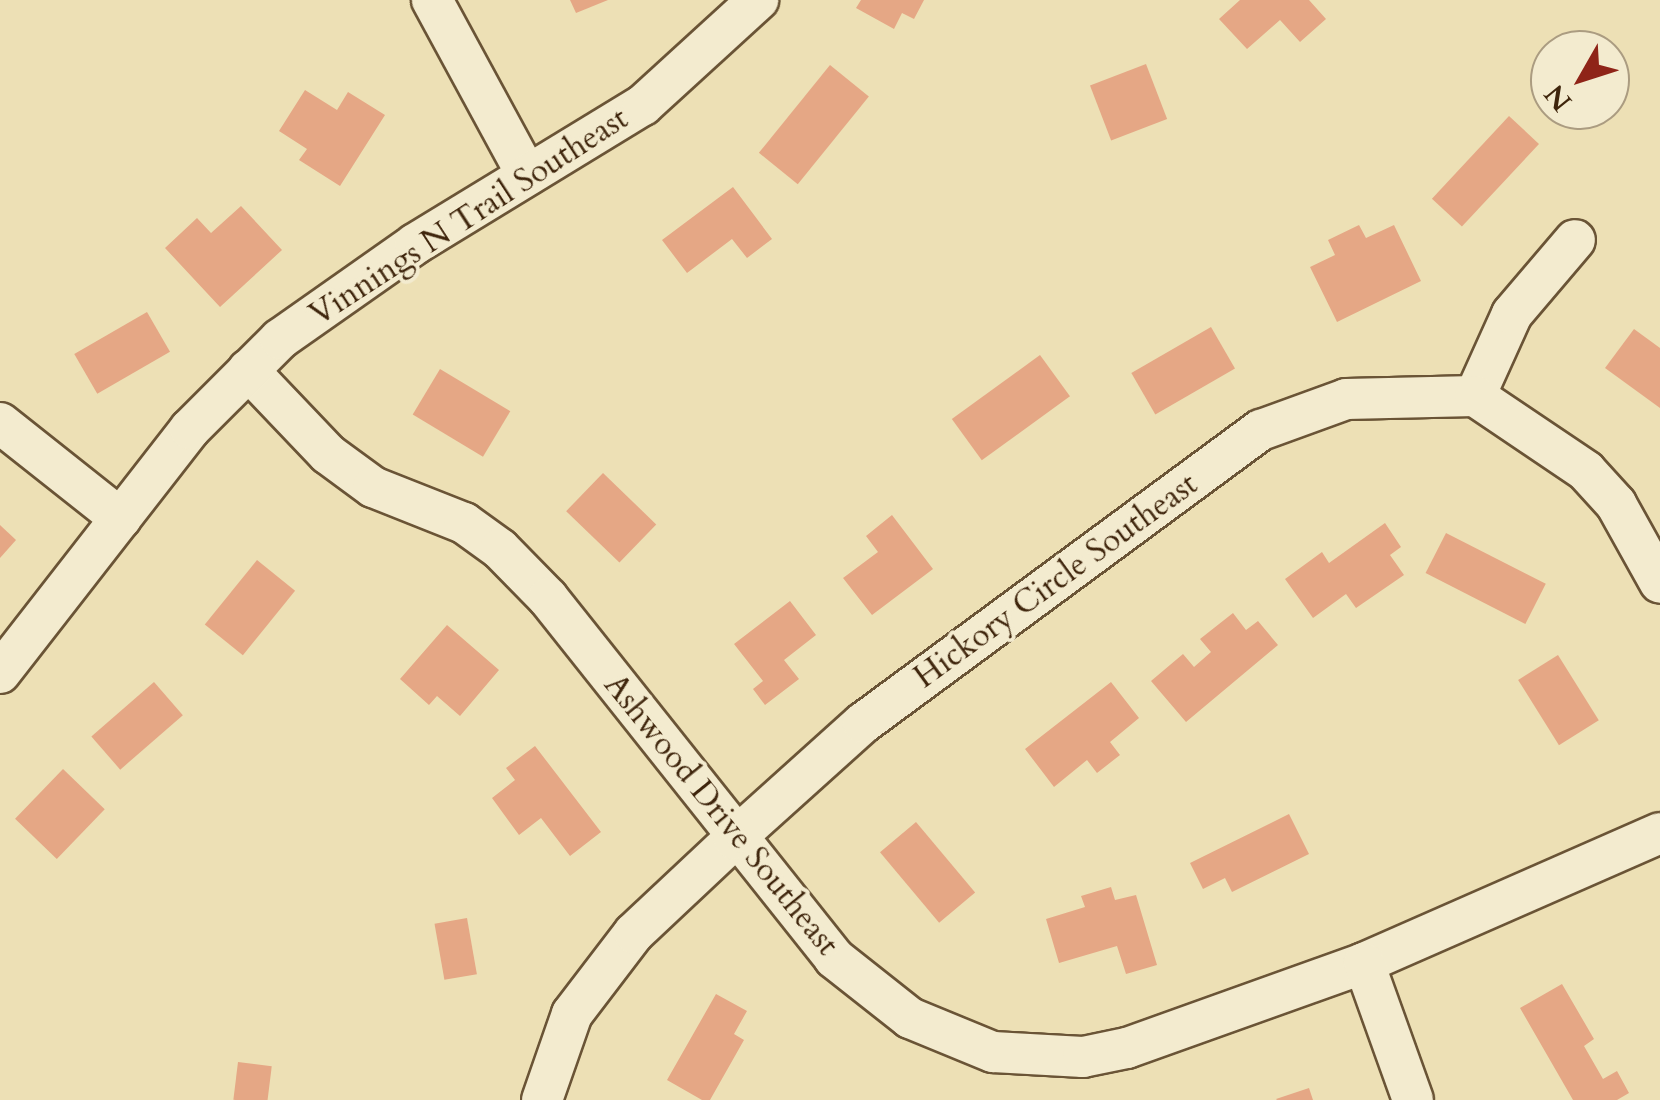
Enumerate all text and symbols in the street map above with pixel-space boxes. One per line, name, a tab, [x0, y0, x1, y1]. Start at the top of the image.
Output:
north arrow	[1530, 30, 1630, 130]
text: N	[1536, 76, 1581, 119]
street label: Vinnings N Trail Southeast	[303, 100, 635, 334]
street label: Hickory Circle Southeast	[907, 465, 1205, 697]
street label: Ashwood Drive Southeast	[596, 667, 846, 963]

